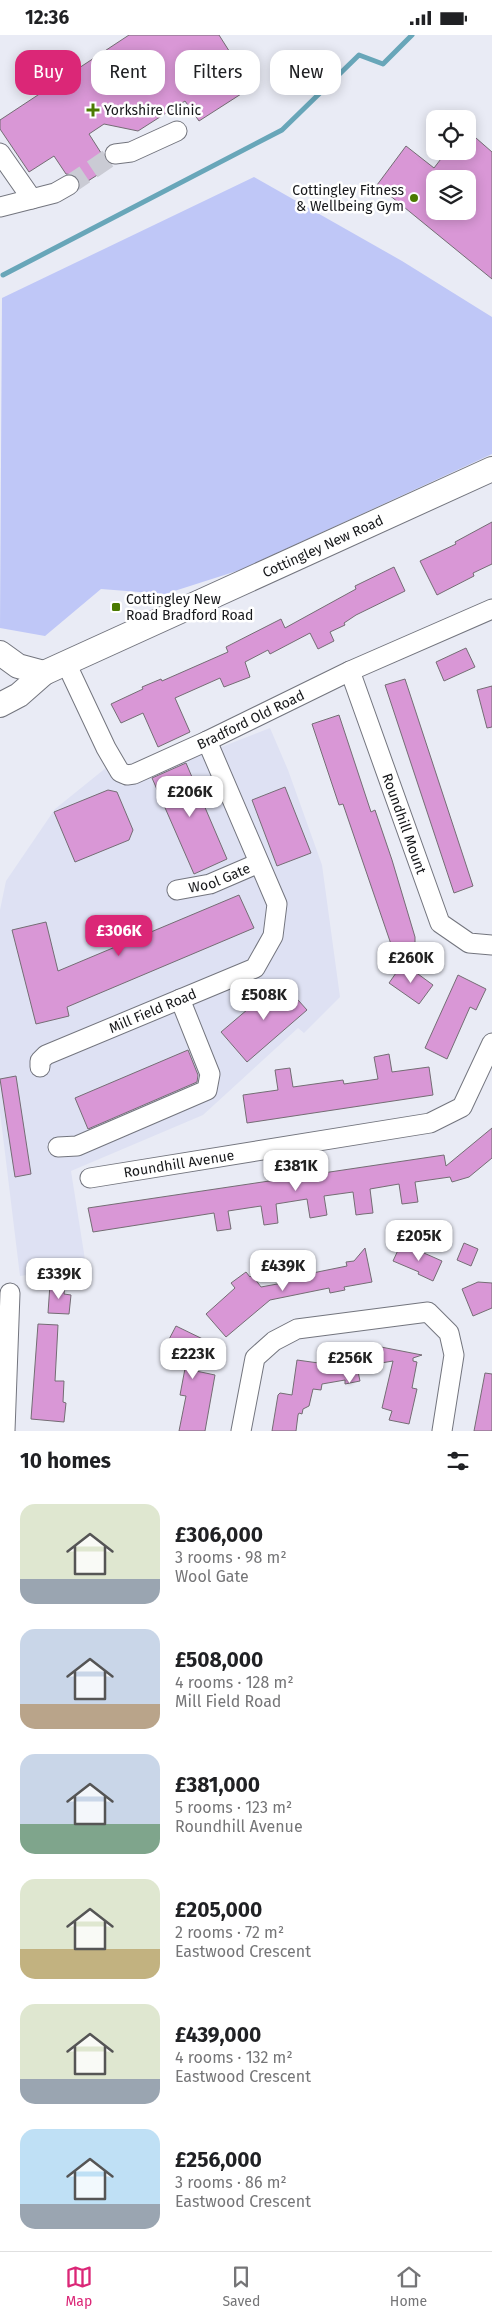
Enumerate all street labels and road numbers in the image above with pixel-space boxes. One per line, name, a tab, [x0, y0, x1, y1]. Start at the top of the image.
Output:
street label: Cottingley New Road	[260, 512, 386, 581]
street label: Bradford Old Road	[194, 687, 307, 753]
street label: Roundhill Mount	[378, 771, 430, 877]
street label: Wool Gate	[187, 860, 253, 897]
street label: Mill Field Road	[107, 985, 199, 1037]
street label: Roundhill Avenue	[122, 1147, 235, 1181]

